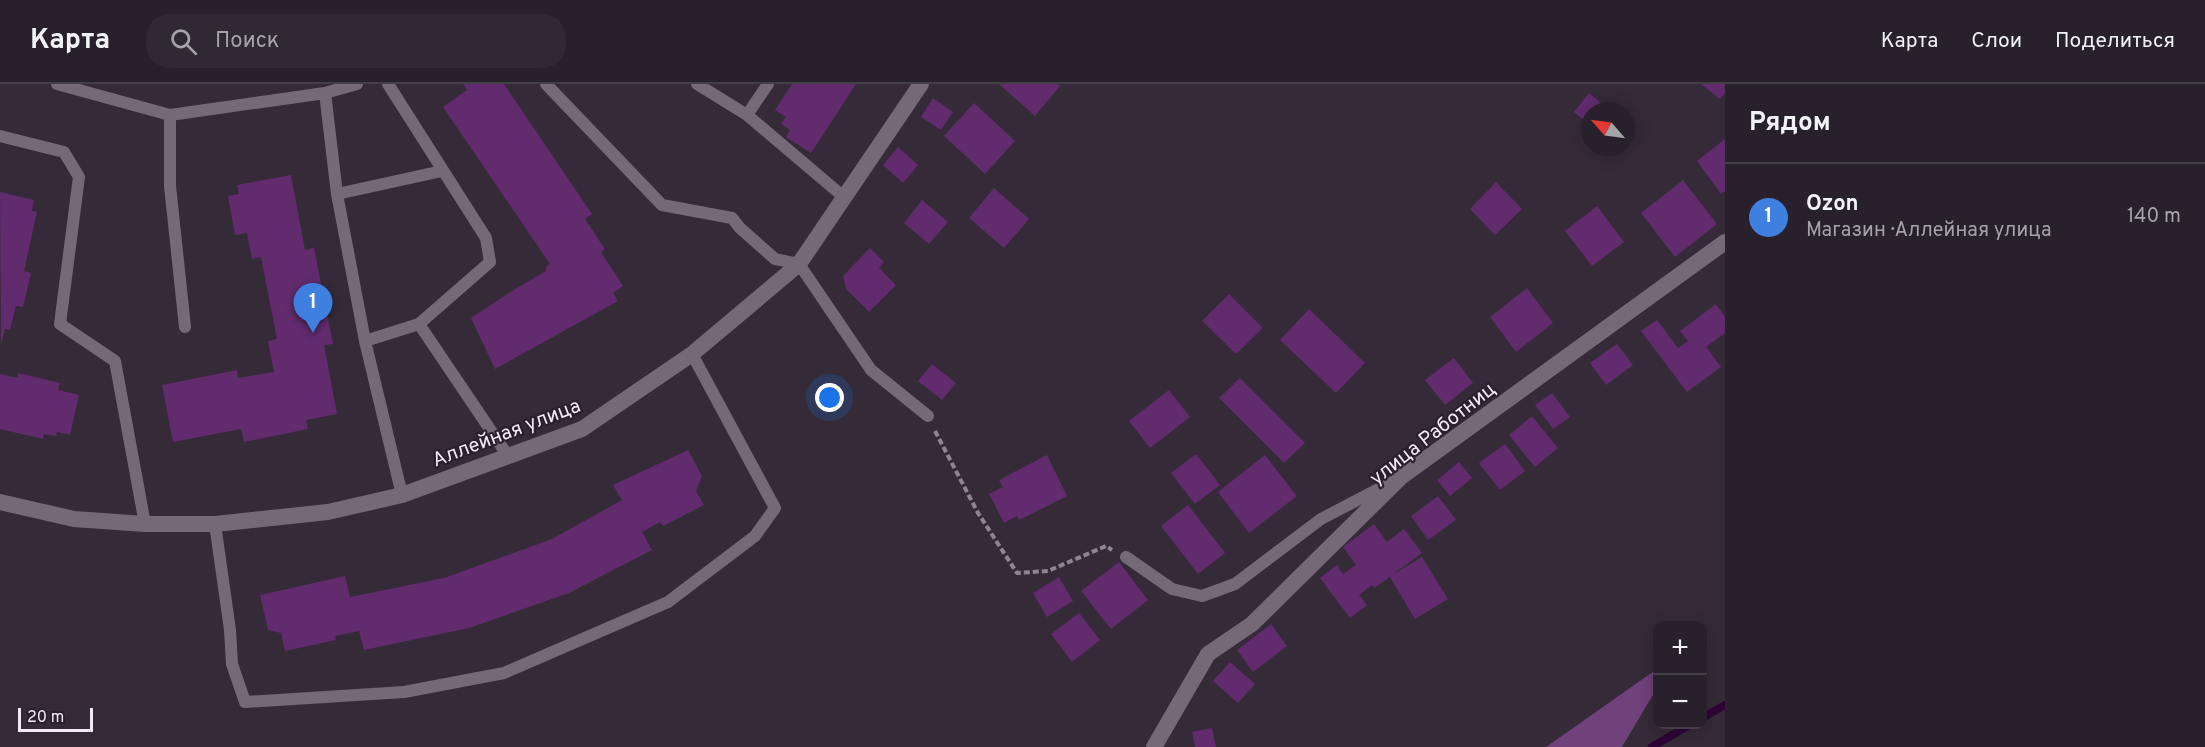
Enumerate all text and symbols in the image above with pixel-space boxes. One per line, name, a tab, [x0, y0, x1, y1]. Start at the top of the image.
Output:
search box	[146, 14, 566, 68]
text: Карта	[30, 23, 110, 59]
icon: search	[167, 25, 200, 58]
text: Поиск	[215, 28, 279, 55]
text: Карта	[1881, 28, 1938, 55]
text: Слои	[1971, 28, 2022, 55]
text: Поделиться	[2055, 28, 2175, 55]
north arrow	[1581, 102, 1635, 156]
text: Рядом	[1749, 107, 1831, 140]
text: Ozon	[1806, 191, 1859, 218]
text: 1	[1765, 204, 1773, 230]
text: 140 m	[2127, 204, 2181, 230]
text: Магазин · Аллейная улица	[1806, 218, 2051, 244]
pin: 1	[294, 284, 332, 333]
street label: улица Работниц	[1365, 377, 1502, 492]
your location	[815, 383, 844, 412]
street label: Аллейная улица	[429, 394, 585, 474]
map controls	[1653, 621, 1707, 729]
button: +	[1653, 621, 1707, 675]
button: −	[1653, 675, 1707, 729]
scale bar	[18, 705, 93, 732]
text: 20 m	[27, 708, 64, 728]

